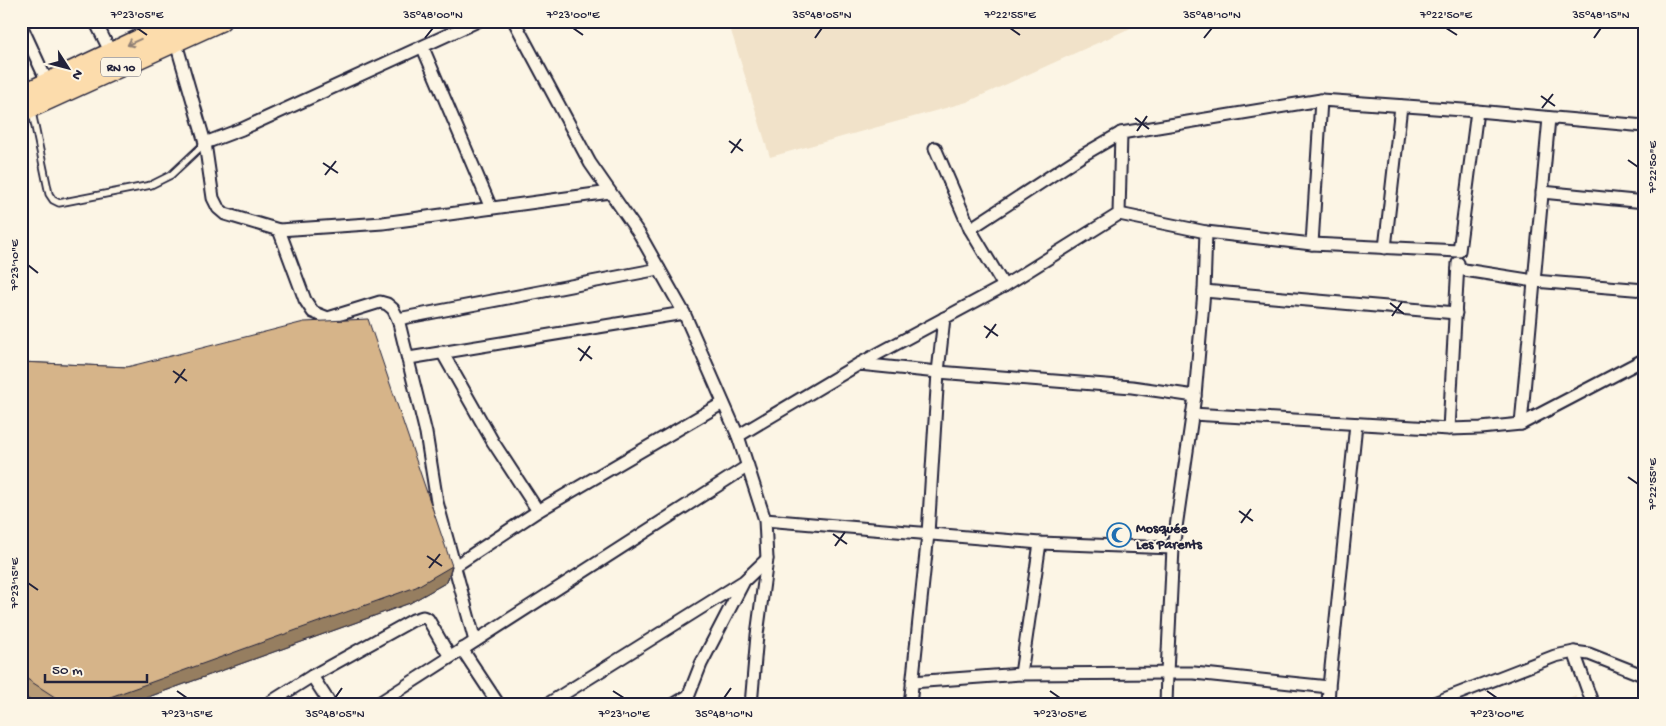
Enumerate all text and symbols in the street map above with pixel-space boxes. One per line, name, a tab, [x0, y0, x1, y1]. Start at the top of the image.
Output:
text: 7°23'05"E	[110, 9, 164, 23]
text: 35°48'00"N	[402, 9, 463, 23]
text: 7°23'00"E	[546, 9, 600, 23]
text: 35°48'05"N	[791, 9, 852, 23]
text: 7°22'55"E	[983, 9, 1036, 23]
text: 35°48'10"N	[1182, 9, 1241, 23]
text: 7°22'50"E	[1419, 9, 1473, 23]
text: 35°48'15"N	[1571, 9, 1630, 23]
one-way arrow	[127, 38, 142, 47]
north arrow	[42, 42, 92, 92]
road number: RN 10	[101, 58, 141, 76]
text: N	[67, 65, 86, 83]
text: 7°22'50"E	[1647, 140, 1661, 194]
text: 7°23'10"E	[9, 239, 23, 291]
text: 7°22'55"E	[1647, 458, 1661, 511]
place label: Mosquée Les Parents	[1136, 521, 1203, 554]
mosque icon: Mosquée Les Parents	[1106, 522, 1132, 548]
text: 7°23'15"E	[9, 557, 23, 609]
scale bar	[45, 651, 148, 683]
text: 50 m	[52, 662, 83, 680]
text: 7°23'15"E	[161, 708, 213, 722]
text: 35°48'05"N	[304, 708, 365, 722]
text: 7°23'10"E	[598, 708, 650, 722]
text: 35°48'10"N	[694, 708, 753, 722]
text: 7°23'05"E	[1033, 708, 1087, 722]
text: 7°23'00"E	[1470, 708, 1524, 722]

